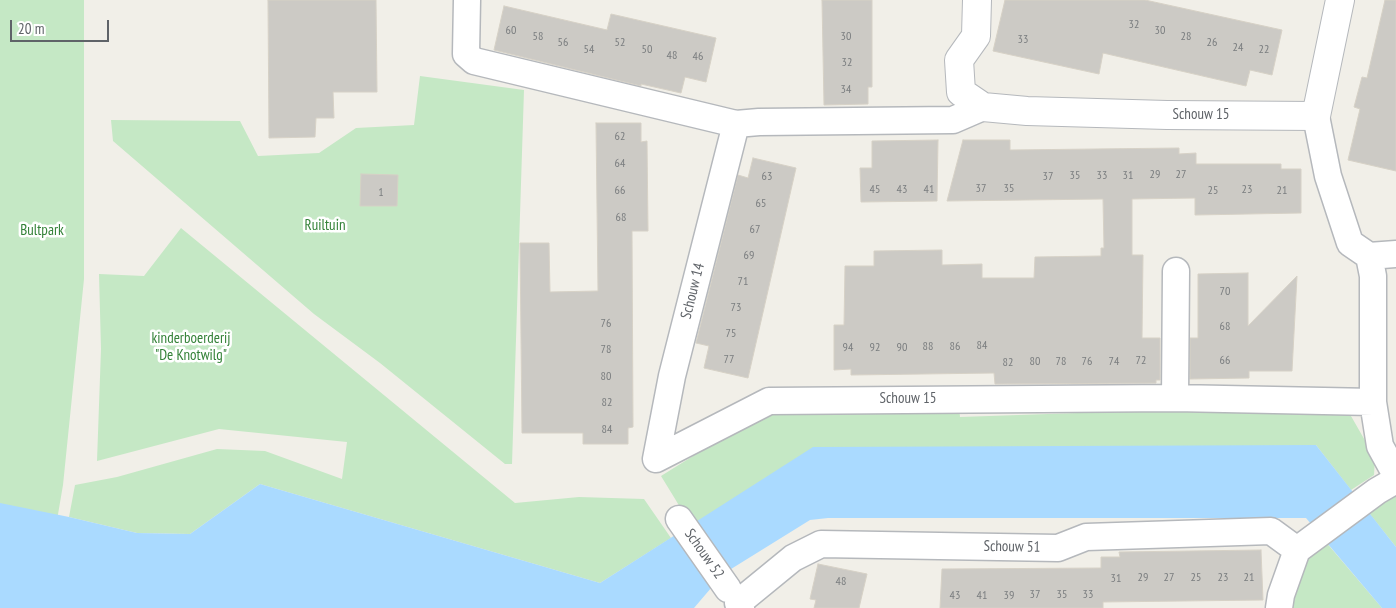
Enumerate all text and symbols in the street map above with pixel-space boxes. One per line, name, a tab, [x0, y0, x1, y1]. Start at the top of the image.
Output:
scale bar	[12, 10, 111, 42]
house number: 32	[1129, 18, 1139, 32]
text: 20 m	[18, 19, 44, 38]
house number: 60	[506, 24, 516, 38]
house number: 30	[1155, 24, 1165, 38]
house number: 58	[533, 30, 543, 44]
house number: 30	[841, 30, 851, 44]
house number: 28	[1181, 30, 1191, 44]
house number: 33	[1018, 33, 1028, 47]
house number: 56	[558, 36, 568, 50]
house number: 52	[615, 36, 625, 50]
house number: 26	[1207, 36, 1217, 50]
house number: 24	[1233, 41, 1243, 55]
house number: 54	[584, 43, 594, 57]
house number: 50	[642, 43, 652, 57]
house number: 22	[1259, 43, 1269, 57]
house number: 48	[667, 49, 677, 63]
house number: 46	[693, 50, 703, 64]
house number: 32	[842, 56, 852, 70]
house number: 34	[841, 83, 851, 97]
street label: Schouw 15	[1173, 106, 1229, 124]
house number: 62	[615, 130, 625, 144]
house number: 64	[615, 157, 625, 171]
house number: 29	[1150, 168, 1160, 182]
house number: 27	[1176, 168, 1186, 182]
house number: 35	[1070, 169, 1080, 183]
house number: 33	[1097, 169, 1107, 183]
house number: 31	[1123, 169, 1133, 183]
house number: 63	[762, 170, 772, 184]
house number: 37	[1043, 170, 1053, 184]
house number: 37	[976, 182, 986, 196]
house number: 35	[1004, 182, 1014, 196]
house number: 45	[870, 183, 880, 197]
house number: 43	[897, 183, 907, 197]
house number: 41	[924, 183, 934, 197]
house number: 23	[1242, 183, 1252, 197]
house number: 66	[615, 184, 625, 198]
house number: 25	[1208, 184, 1218, 198]
house number: 21	[1277, 184, 1287, 198]
house number: 1	[378, 186, 384, 200]
house number: 65	[756, 197, 766, 211]
house number: 68	[616, 211, 626, 225]
park label: Ruiltuin	[305, 217, 345, 235]
park label: Bultpark	[20, 222, 64, 240]
house number: 67	[750, 223, 760, 237]
house number: 69	[744, 249, 754, 263]
street label: Schouw 14	[677, 261, 709, 321]
house number: 71	[738, 275, 748, 289]
house number: 70	[1220, 285, 1230, 299]
house number: 73	[731, 301, 741, 315]
house number: 76	[601, 317, 611, 331]
house number: 68	[1220, 320, 1230, 334]
house number: 75	[726, 327, 736, 341]
park label: kinderboerderij "De Knotwilg"	[151, 330, 231, 365]
house number: 84	[977, 339, 987, 353]
house number: 88	[923, 340, 933, 354]
house number: 86	[950, 340, 960, 354]
house number: 94	[843, 341, 853, 355]
house number: 92	[870, 341, 880, 355]
house number: 90	[897, 341, 907, 355]
house number: 78	[601, 343, 611, 357]
house number: 77	[724, 353, 734, 367]
house number: 72	[1136, 354, 1146, 368]
house number: 66	[1220, 354, 1230, 368]
house number: 80	[1030, 355, 1040, 369]
house number: 78	[1056, 355, 1066, 369]
house number: 76	[1082, 355, 1092, 369]
house number: 74	[1109, 355, 1119, 369]
house number: 82	[1003, 356, 1013, 370]
house number: 80	[601, 370, 611, 384]
street label: Schouw 15	[880, 390, 936, 408]
house number: 82	[602, 396, 612, 410]
house number: 84	[602, 423, 612, 437]
street label: Schouw 52	[680, 526, 728, 582]
street label: Schouw 51	[983, 538, 1041, 556]
house number: 29	[1138, 571, 1148, 585]
house number: 27	[1164, 571, 1174, 585]
house number: 25	[1191, 571, 1201, 585]
house number: 23	[1218, 571, 1228, 585]
house number: 21	[1244, 571, 1254, 585]
house number: 31	[1111, 572, 1121, 586]
house number: 48	[836, 575, 846, 589]
house number: 37	[1030, 588, 1040, 602]
house number: 35	[1057, 588, 1067, 602]
house number: 33	[1083, 588, 1093, 602]
house number: 43	[950, 589, 960, 603]
house number: 41	[977, 589, 987, 603]
house number: 39	[1004, 589, 1014, 603]

